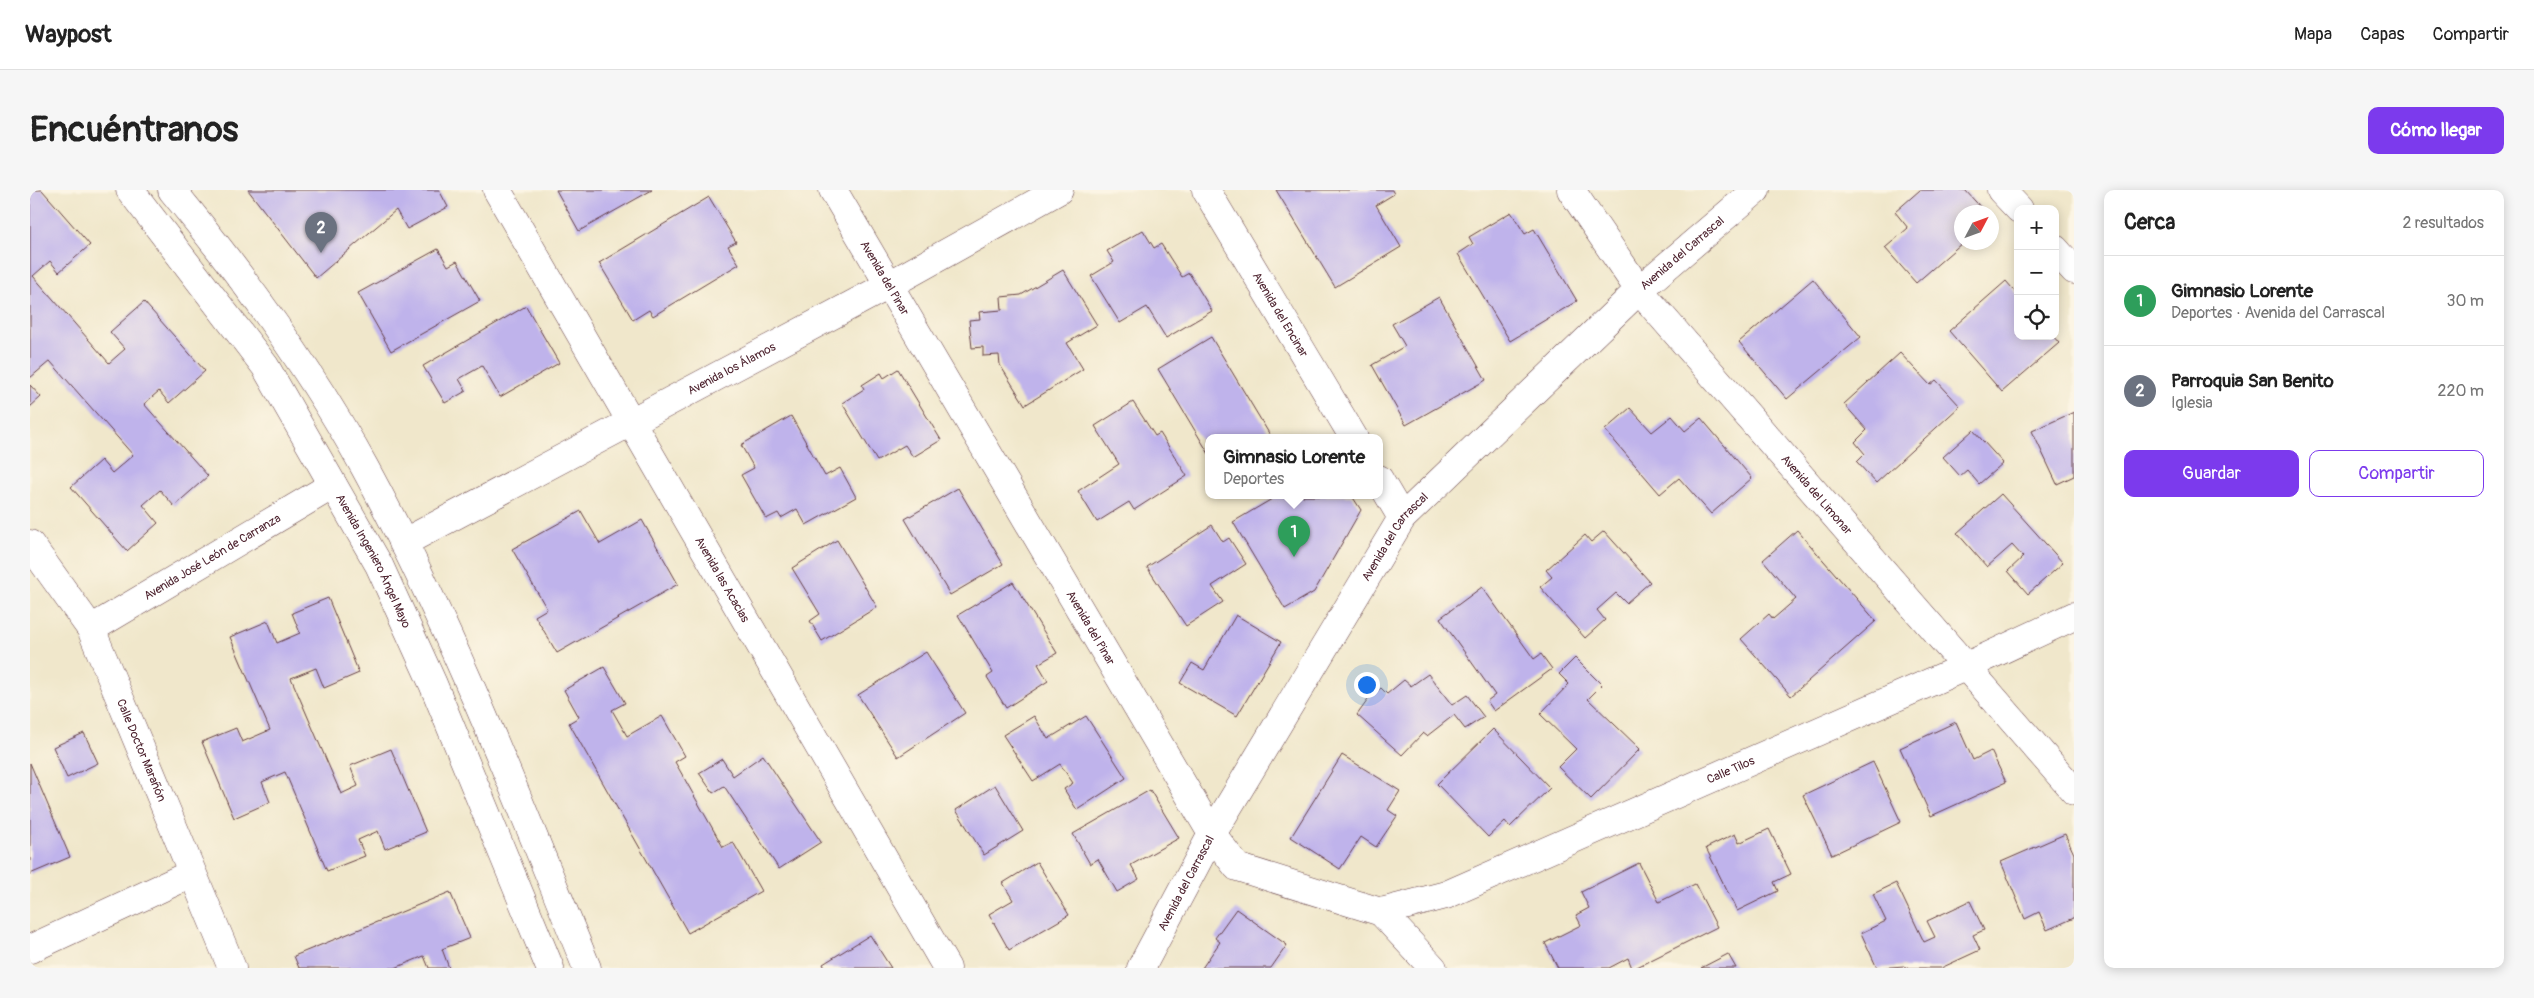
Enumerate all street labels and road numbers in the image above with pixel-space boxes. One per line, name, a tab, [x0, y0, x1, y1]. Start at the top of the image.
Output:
street label: Avenida del Carrascal	[1637, 213, 1727, 293]
street label: Avenida del Pinar	[857, 238, 913, 318]
street label: Avenida del Encinar	[1249, 269, 1312, 360]
street label: Avenida los Álamos	[685, 339, 779, 398]
street label: Avenida del Limonar	[1778, 452, 1856, 538]
street label: Avenida del Carrascal	[1358, 489, 1431, 584]
street label: Avenida Ingeniero Ángel Mayo	[332, 491, 414, 631]
street label: Avenida José León de Carranza	[141, 510, 284, 603]
street label: Avenida las Acacias	[692, 534, 753, 626]
street label: Avenida del Pinar	[1063, 588, 1119, 668]
street label: Calle Doctor Marañón	[113, 697, 170, 804]
street label: Calle Tilos	[1704, 753, 1757, 787]
street label: Avenida del Carrascal	[1155, 833, 1217, 933]

